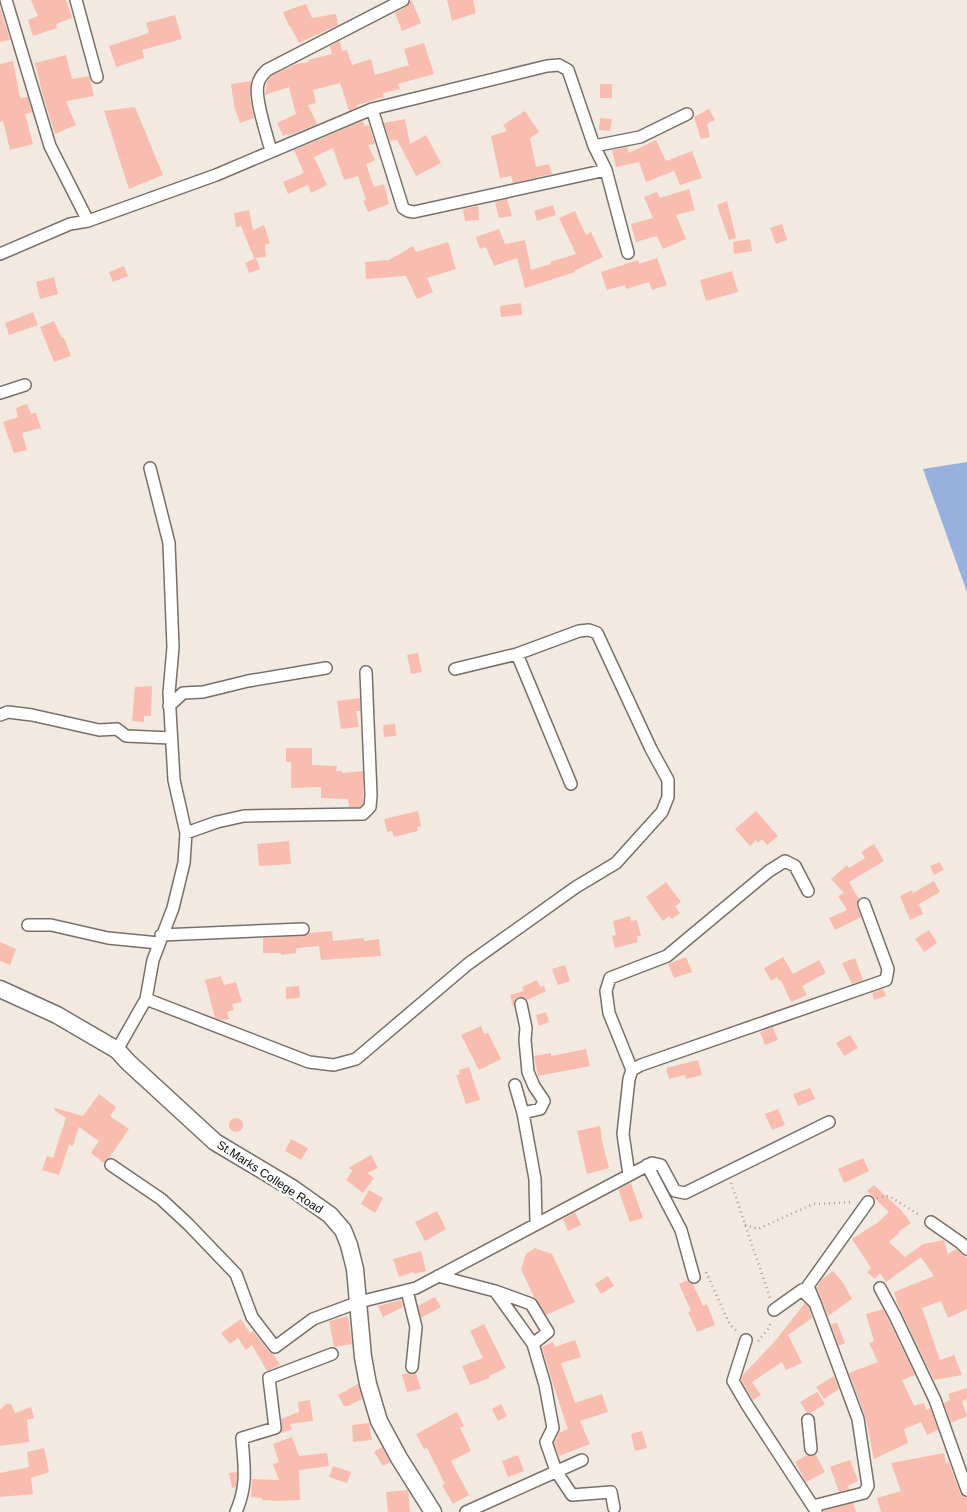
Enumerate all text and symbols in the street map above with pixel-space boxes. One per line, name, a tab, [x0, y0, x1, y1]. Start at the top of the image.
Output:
street label: St.Marks College Road	[214, 1138, 326, 1216]

